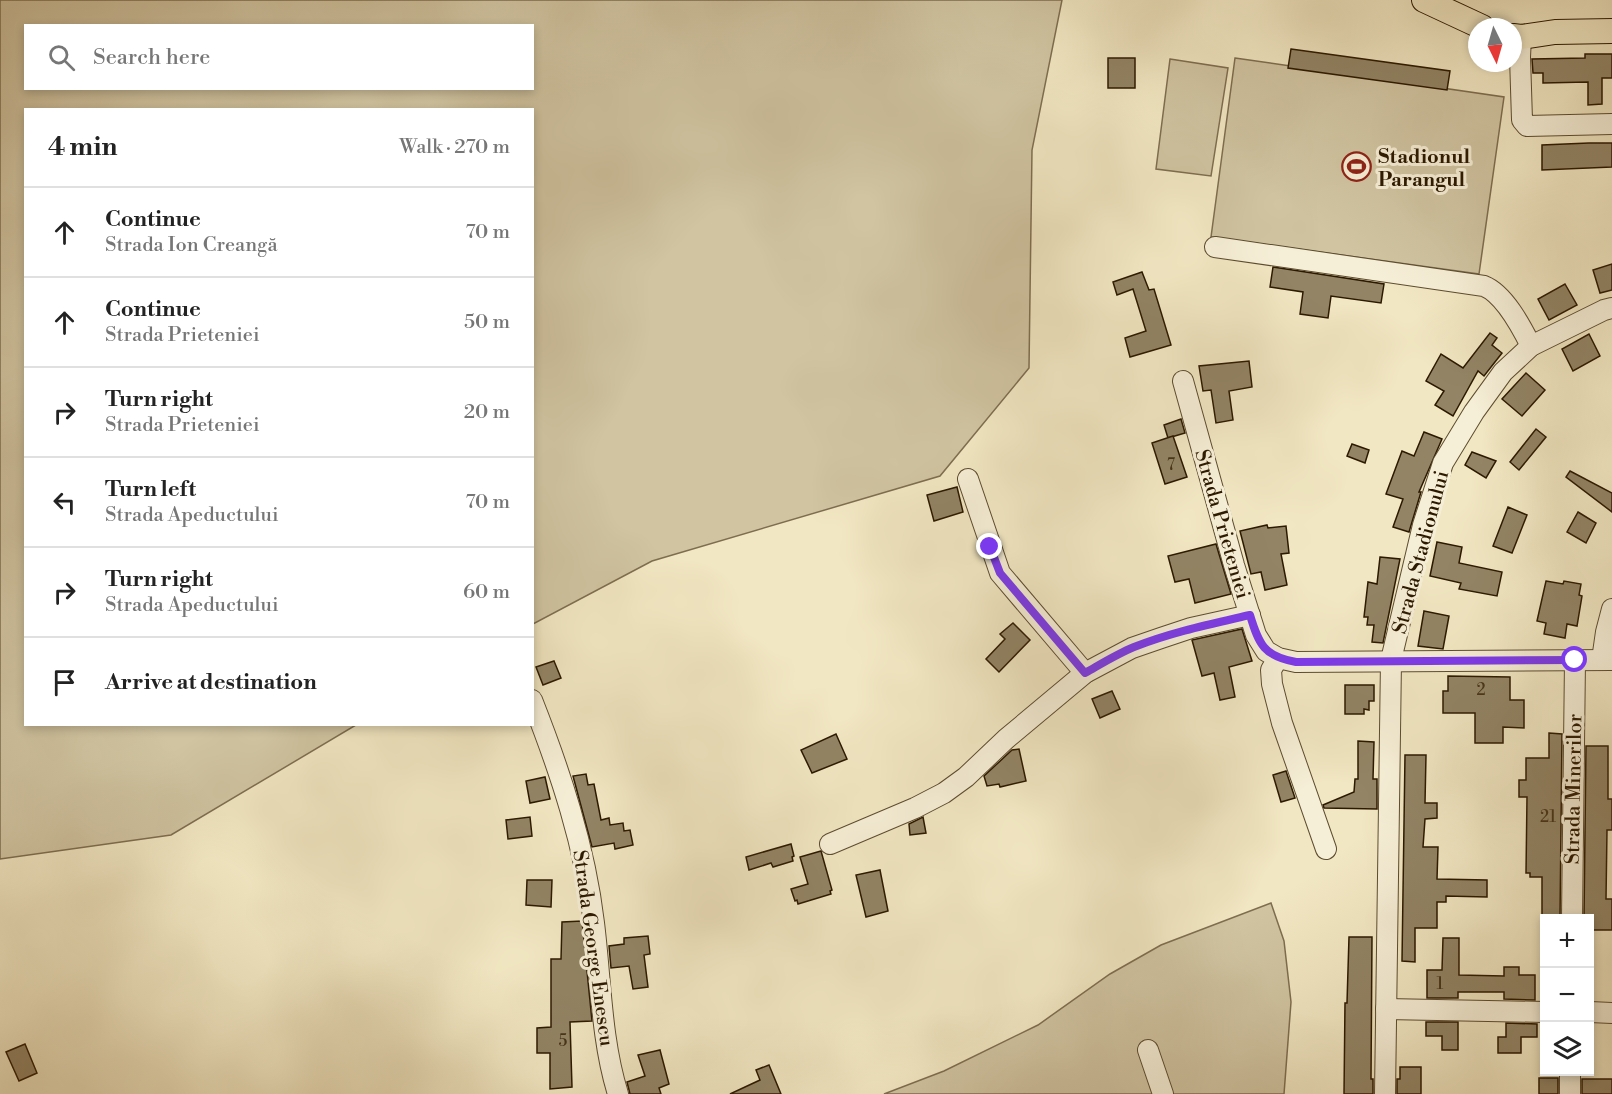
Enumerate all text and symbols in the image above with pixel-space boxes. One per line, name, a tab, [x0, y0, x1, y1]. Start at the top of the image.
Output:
north arrow	[1468, 18, 1522, 72]
search box	[24, 24, 534, 90]
icon: search	[45, 41, 78, 74]
text: Search here	[93, 44, 210, 71]
text: 4 min	[48, 131, 118, 163]
text: Walk · 270 m	[399, 135, 510, 160]
place label: Stadionul Parangul	[1378, 145, 1470, 193]
sports icon: Stadionul Parangul	[1341, 151, 1373, 183]
text: Continue	[105, 206, 201, 233]
icon: ahead	[48, 216, 81, 249]
text: 70 m	[466, 220, 510, 245]
text: Strada Ion Creangă	[105, 233, 278, 258]
text: Continue	[105, 296, 201, 323]
icon: ahead	[48, 306, 81, 339]
text: 50 m	[464, 310, 510, 335]
text: Strada Prieteniei	[105, 323, 260, 348]
text: Turn right	[105, 386, 213, 413]
icon: right	[48, 396, 81, 429]
text: 20 m	[464, 400, 510, 425]
text: Strada Prieteniei	[105, 413, 260, 438]
street label: Strada Prieteniei	[1188, 447, 1255, 603]
house number: 7	[1167, 455, 1175, 475]
street label: Strada Stadionului	[1388, 467, 1455, 637]
text: Turn left	[105, 476, 196, 503]
icon: left	[48, 486, 81, 519]
text: 70 m	[466, 490, 510, 515]
text: Strada Apeductului	[105, 503, 278, 528]
route end	[976, 533, 1002, 559]
text: Turn right	[105, 566, 213, 593]
icon: right	[48, 576, 81, 609]
text: 60 m	[463, 580, 510, 605]
text: Strada Apeductului	[105, 593, 278, 618]
route start	[1561, 646, 1587, 672]
icon: arrive	[48, 666, 81, 699]
text: Arrive at destination	[105, 669, 317, 696]
house number: 2	[1476, 680, 1486, 700]
street label: Strada Minerilor	[1561, 713, 1588, 865]
house number: 21	[1540, 807, 1556, 827]
street label: Strada George Enescu	[566, 849, 619, 1048]
map controls	[1540, 914, 1594, 1076]
button: +	[1540, 914, 1594, 968]
button: −	[1540, 968, 1594, 1022]
house number: 1	[1437, 974, 1444, 994]
button: layers	[1540, 1022, 1594, 1076]
house number: 5	[559, 1031, 568, 1051]

